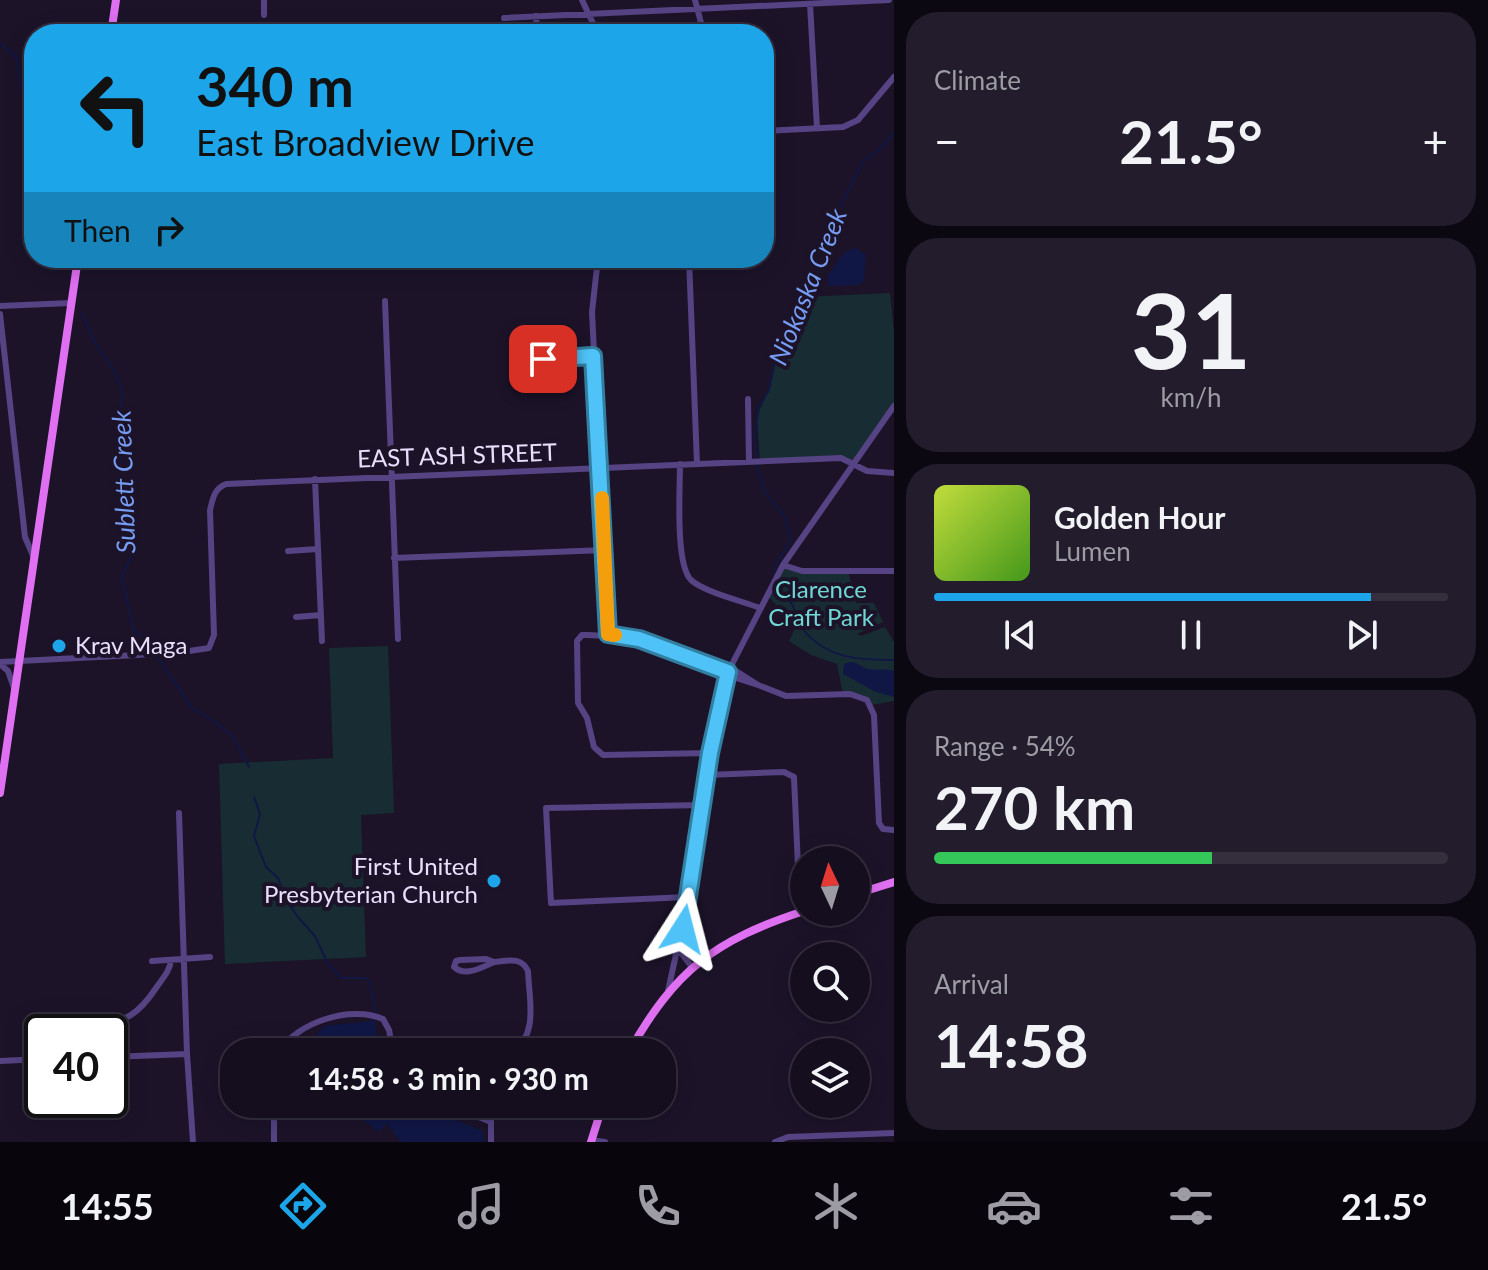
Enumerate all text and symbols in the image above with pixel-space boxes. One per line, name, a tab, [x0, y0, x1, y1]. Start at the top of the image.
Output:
text: 340 m	[196, 52, 354, 119]
icon: left	[64, 56, 168, 160]
text: Climate	[934, 64, 1021, 96]
text: 21.5°	[1119, 105, 1263, 177]
text: −	[934, 115, 960, 167]
text: +	[1422, 115, 1448, 167]
text: East Broadview Drive	[196, 120, 535, 164]
water label: Niokaska Creek	[761, 203, 853, 370]
icon: right	[147, 208, 191, 252]
text: Then	[64, 212, 131, 248]
text: 31	[1131, 266, 1251, 391]
pin	[509, 325, 577, 393]
icon: arrive	[521, 337, 565, 381]
text: km/h	[1161, 381, 1221, 413]
water label: Sublett Creek	[104, 409, 141, 554]
street label: EAST ASH STREET	[357, 437, 557, 472]
text: Golden Hour	[1054, 499, 1226, 535]
text: Lumen	[1054, 535, 1131, 567]
park label: Clarence Craft Park	[768, 574, 875, 631]
icon: previous	[998, 613, 1042, 657]
icon: pause	[1169, 613, 1213, 657]
icon: next	[1340, 613, 1384, 657]
place label: Krav Maga	[75, 630, 187, 659]
marker: Krav Maga	[50, 637, 68, 655]
text: Range · 54%	[934, 730, 1076, 762]
text: 270 km	[934, 771, 1135, 843]
north arrow	[790, 846, 870, 926]
map controls	[790, 846, 870, 1118]
place label: First United Presbyterian Church	[264, 851, 478, 908]
marker: First United Presbyterian Church	[485, 872, 503, 890]
position arrow	[641, 887, 725, 971]
button: search	[790, 942, 870, 1022]
text: Arrival	[934, 968, 1009, 1000]
text: 14:58	[934, 1009, 1089, 1081]
speed limit sign: 40	[24, 1014, 128, 1118]
button: layers	[790, 1038, 870, 1118]
text: 14:58 · 3 min · 930 m	[307, 1060, 589, 1096]
icon: directions	[275, 1178, 331, 1234]
icon: music	[453, 1178, 509, 1234]
icon: phone	[630, 1178, 686, 1234]
icon: climate	[808, 1178, 864, 1234]
icon: car	[986, 1178, 1042, 1234]
icon: filters	[1163, 1178, 1219, 1234]
text: 14:55	[61, 1184, 154, 1228]
text: 21.5°	[1341, 1184, 1427, 1228]

